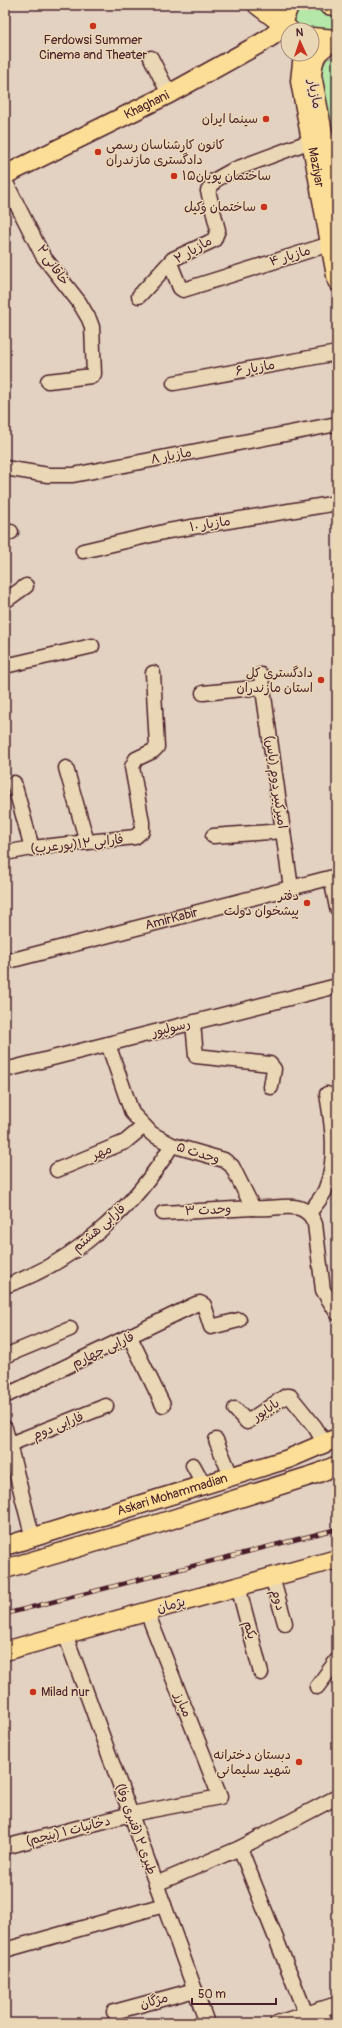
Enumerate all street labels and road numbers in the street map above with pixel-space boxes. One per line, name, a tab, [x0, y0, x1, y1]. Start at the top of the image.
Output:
street label: مازیار	[304, 77, 325, 110]
street label: Khaghani	[122, 87, 172, 123]
street label: Maziyar	[304, 146, 328, 189]
street label: مازیار ۲	[171, 233, 215, 267]
street label: خاقانی ٣	[32, 242, 73, 289]
street label: مازیار ۴	[268, 242, 312, 270]
street label: مازیار ۶	[234, 357, 276, 379]
street label: مازیار ٨	[149, 444, 193, 468]
street label: مازیار ١٠	[188, 513, 232, 535]
street label: امیرکبیر دوم (یاس)	[260, 734, 290, 830]
street label: فارابی ۱۲(پورعرب)	[30, 831, 125, 858]
street label: AmirKabir	[143, 904, 200, 933]
street label: رسولپور	[149, 1015, 192, 1041]
street label: وحدت ۵	[174, 1139, 222, 1167]
street label: مهر	[89, 1141, 114, 1164]
street label: فارابی هشتم	[69, 1200, 130, 1257]
street label: وحدت ۳	[184, 1201, 232, 1219]
street label: فارابی چهارم	[69, 1329, 138, 1373]
street label: باباپور	[249, 1395, 283, 1425]
street label: فارابی دوم	[30, 1408, 87, 1445]
street label: Askari Mohammadian	[115, 1470, 230, 1519]
street label: دوم	[266, 1588, 288, 1613]
street label: پژمان	[155, 1594, 187, 1616]
street label: یکم	[238, 1619, 260, 1641]
street label: مبارز	[171, 1690, 195, 1720]
street label: طبری ۲ (قنبری وفا)	[112, 1781, 160, 1877]
street label: دخانیات ۱ (پنجم)	[24, 1813, 112, 1851]
street label: مژگان	[138, 1990, 170, 2012]

